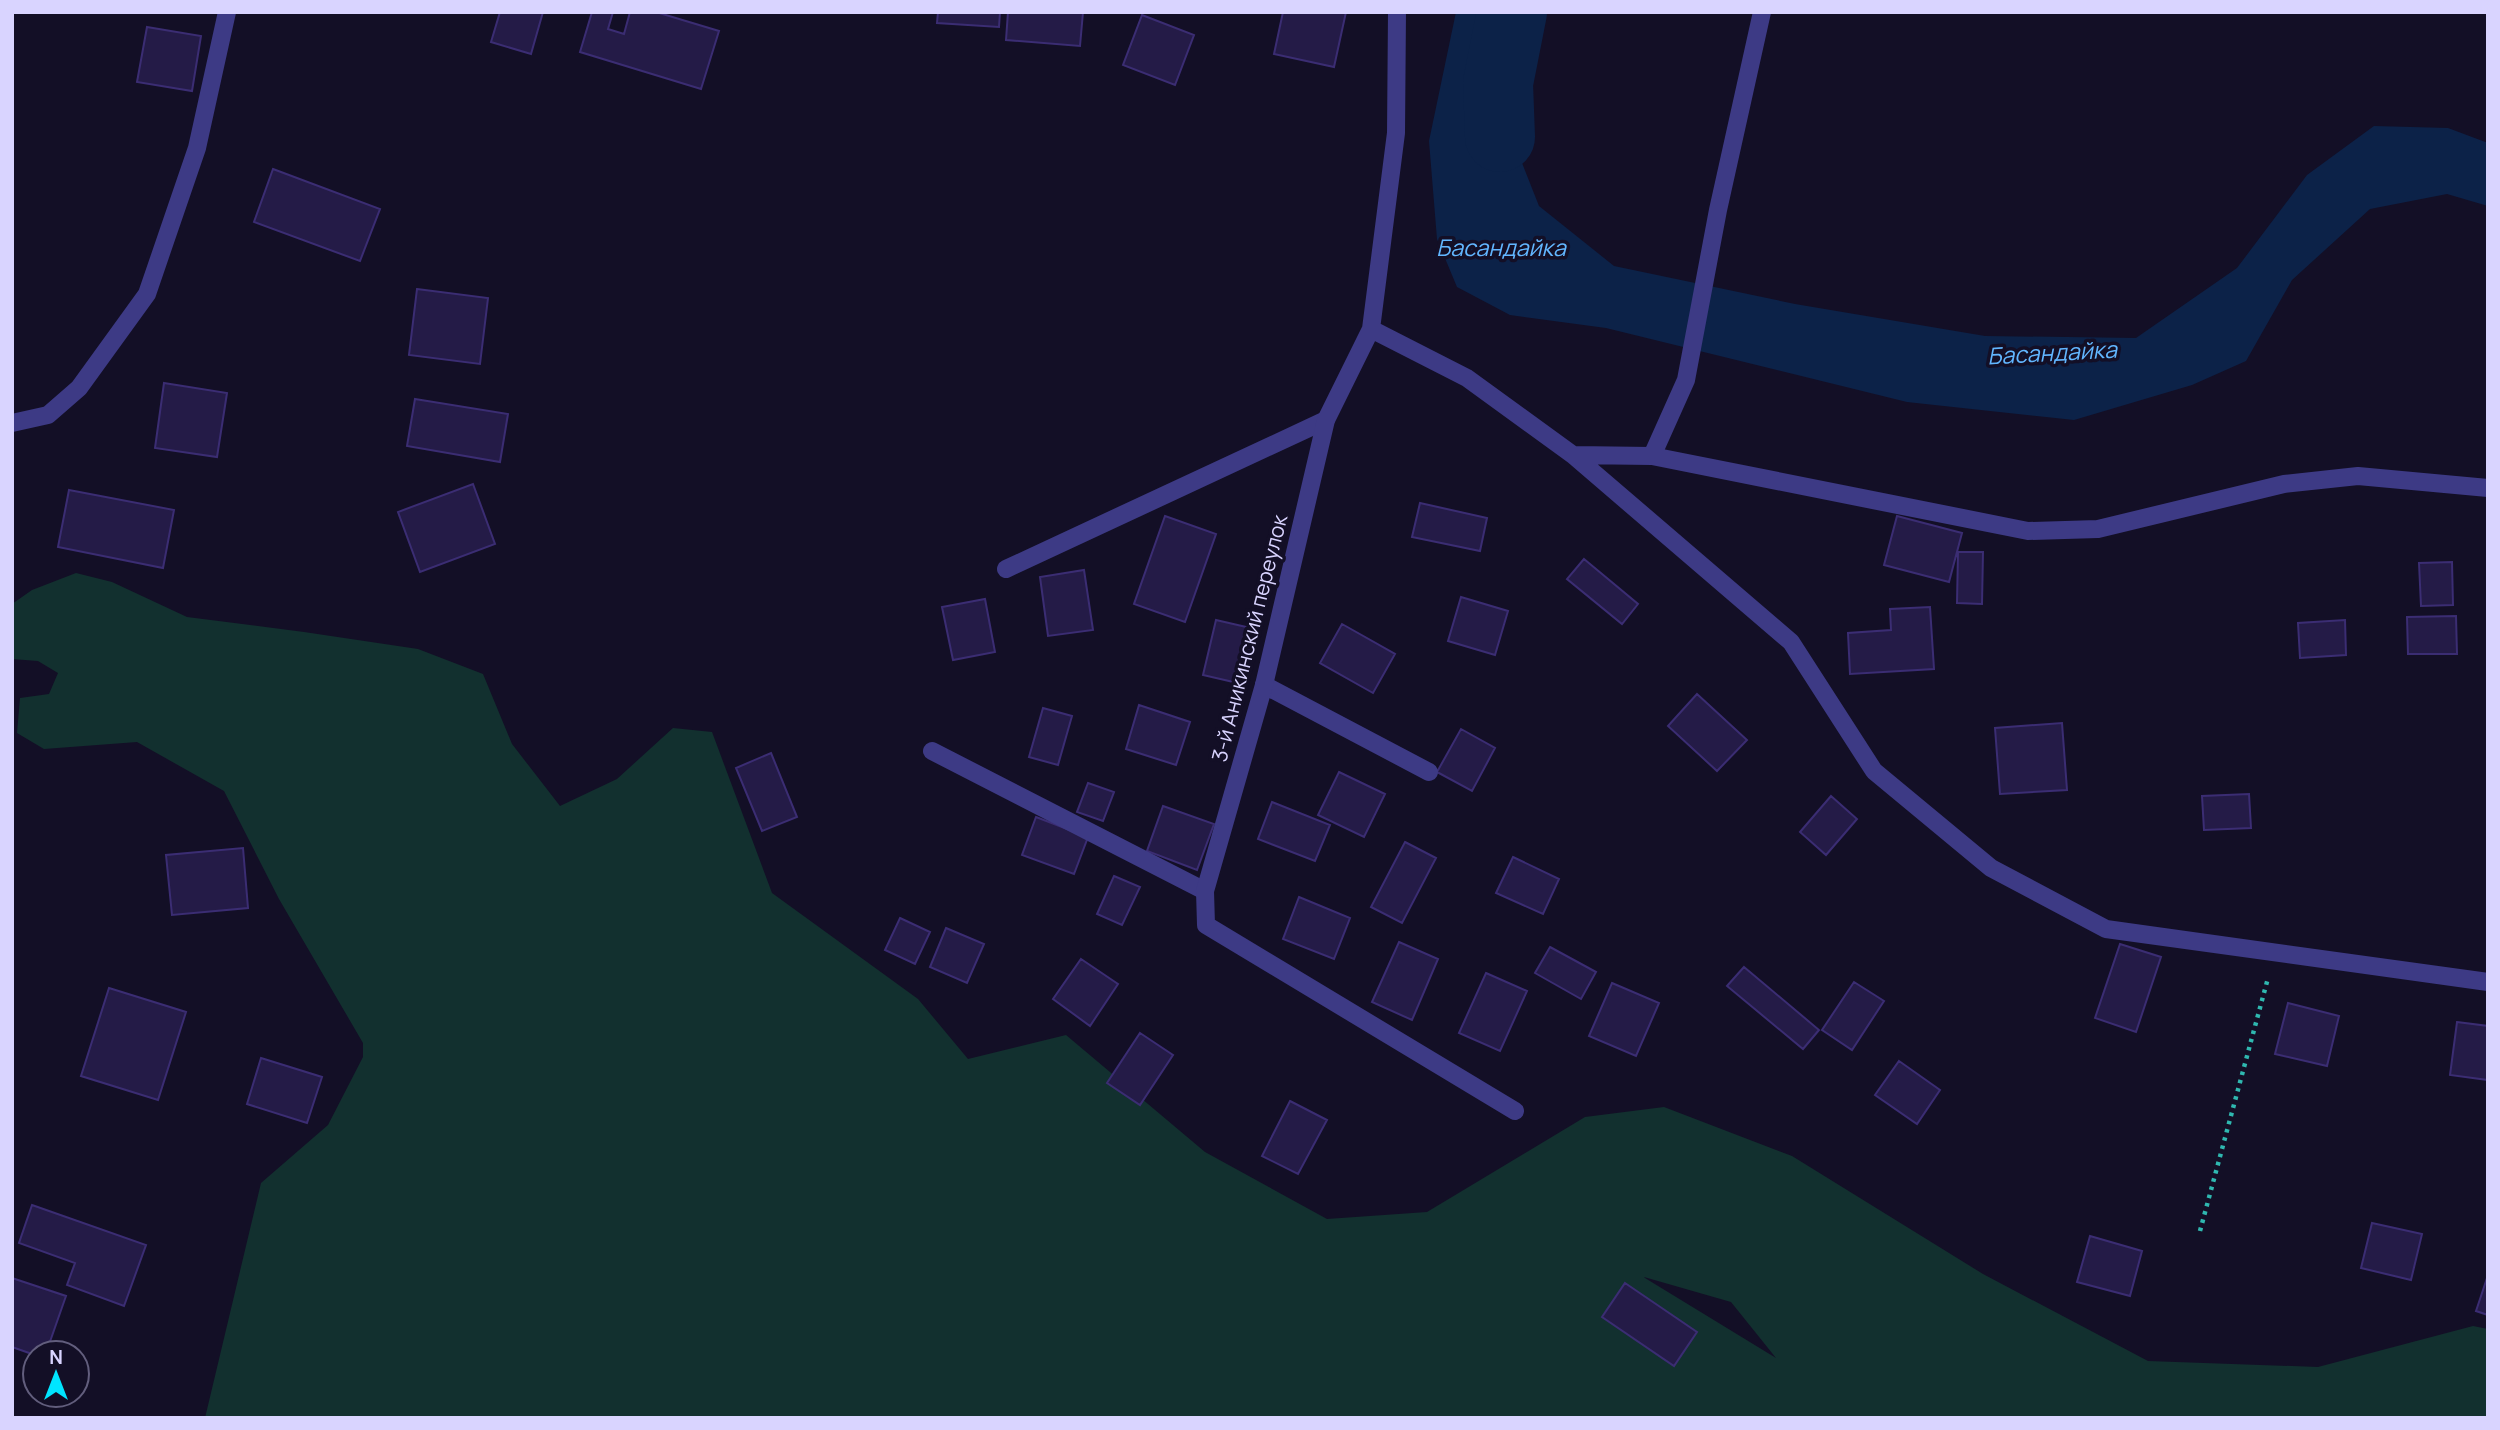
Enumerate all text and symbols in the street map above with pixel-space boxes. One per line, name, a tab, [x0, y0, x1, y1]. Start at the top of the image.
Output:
water label: Басандайка	[1436, 231, 1567, 263]
water label: Басандайка	[1986, 333, 2119, 371]
street label: 3-й Аникинский переулок	[1205, 511, 1293, 764]
north arrow	[21, 1339, 91, 1409]
text: N	[49, 1344, 63, 1370]

